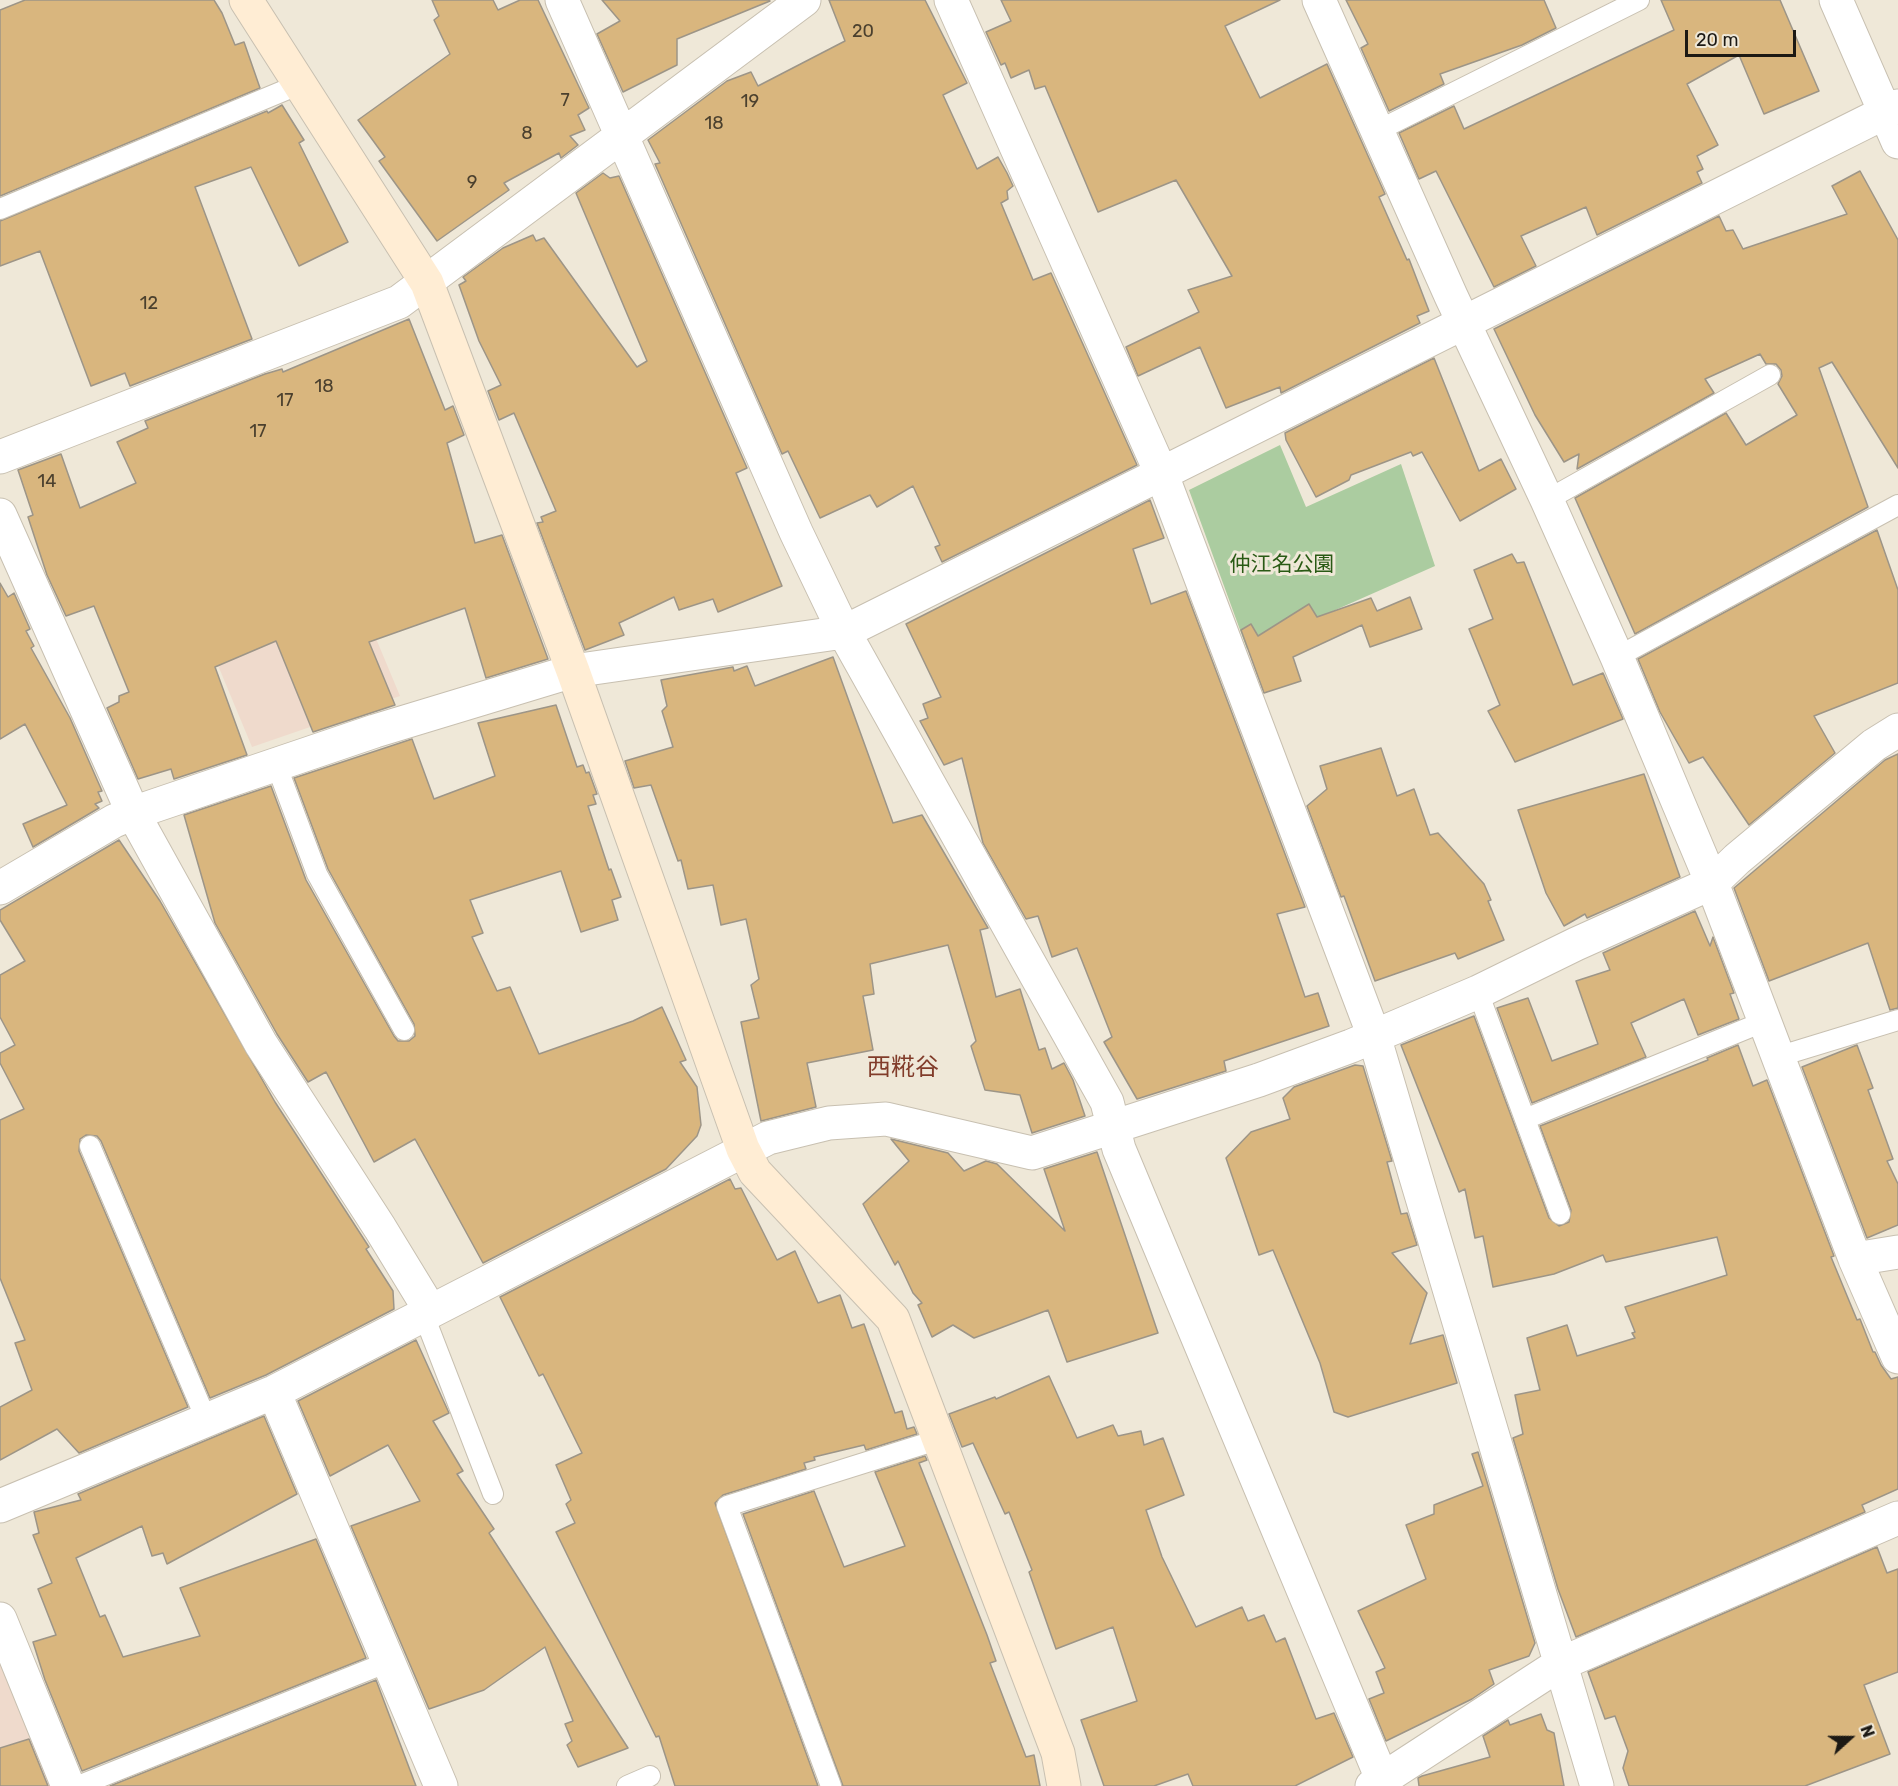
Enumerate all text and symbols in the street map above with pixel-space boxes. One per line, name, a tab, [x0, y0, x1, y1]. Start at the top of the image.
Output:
scale bar	[1688, 18, 1799, 56]
house number: 20	[852, 21, 874, 43]
text: 20 m	[1696, 29, 1738, 51]
house number: 7	[560, 90, 570, 112]
house number: 19	[741, 91, 759, 113]
house number: 18	[704, 113, 724, 135]
house number: 8	[521, 123, 533, 145]
house number: 9	[467, 172, 477, 194]
house number: 12	[140, 293, 158, 315]
house number: 18	[314, 376, 334, 398]
house number: 17	[277, 390, 293, 412]
house number: 17	[250, 421, 266, 443]
house number: 14	[38, 471, 56, 493]
park label: 仲江名公園	[1230, 552, 1334, 578]
district label: 西糀谷	[867, 1054, 939, 1082]
north arrow	[1820, 1708, 1880, 1768]
text: N	[1856, 1723, 1878, 1740]

